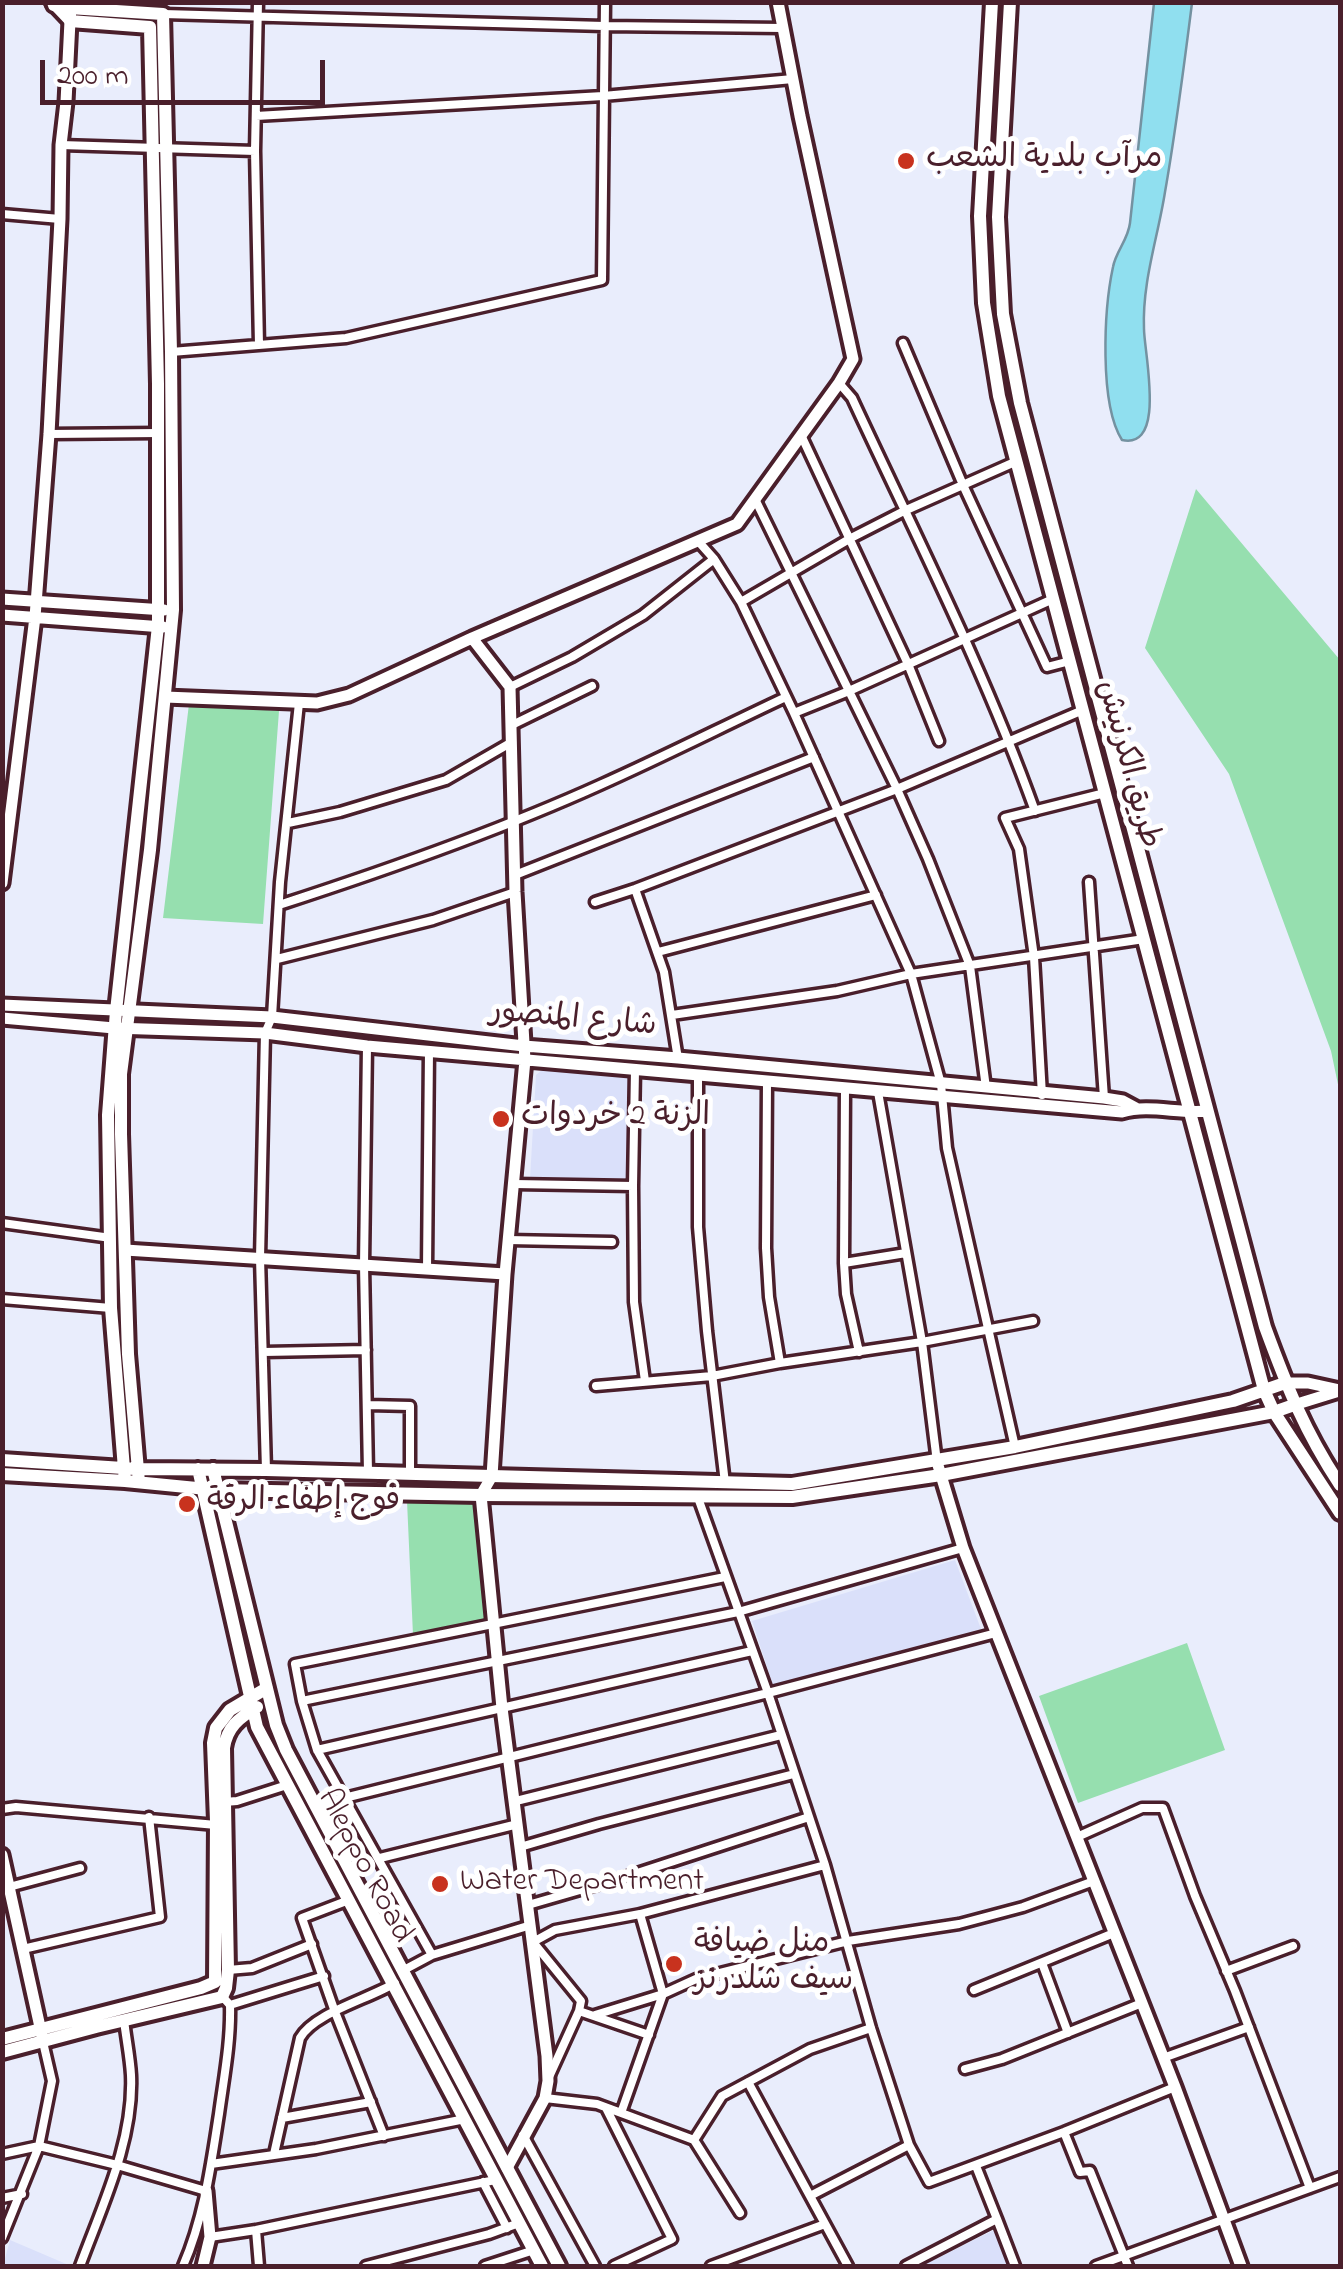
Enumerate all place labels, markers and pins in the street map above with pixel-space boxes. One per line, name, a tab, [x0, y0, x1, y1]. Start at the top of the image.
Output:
place label: مرآب بلدية الشعب	[926, 142, 1162, 180]
marker: مرآب بلدية الشعب	[895, 150, 917, 172]
place label: الزنة 2 خردوات	[521, 1100, 710, 1138]
marker: الزنة 2 خردوات	[490, 1108, 512, 1130]
place label: فوج إطفاء الرقة	[207, 1485, 400, 1523]
marker: فوج إطفاء الرقة	[176, 1493, 198, 1515]
place label: Water Department	[460, 1865, 704, 1903]
marker: Water Department	[429, 1873, 451, 1895]
place label: منل ضيافة سيف شلدرنز	[694, 1927, 853, 2002]
marker: منل ضيافة سيف شلدرنز	[663, 1953, 685, 1975]

